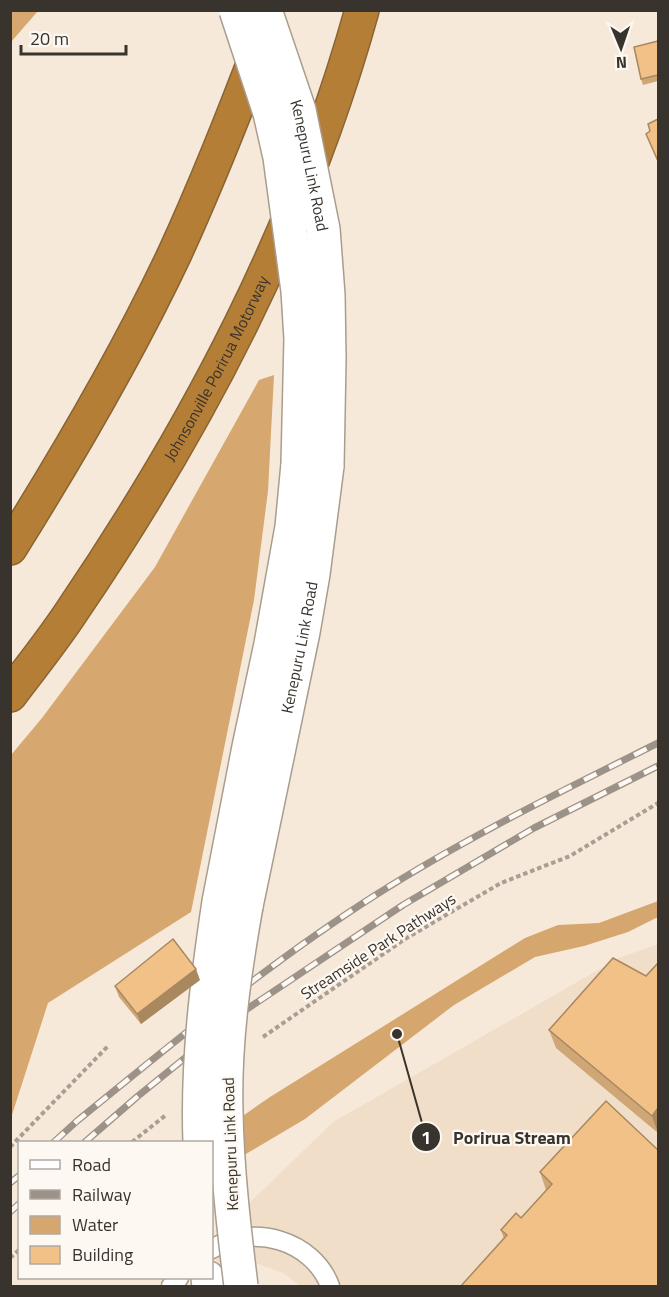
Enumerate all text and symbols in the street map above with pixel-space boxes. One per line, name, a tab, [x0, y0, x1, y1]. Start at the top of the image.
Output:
scale bar	[21, 18, 126, 56]
north arrow	[591, 18, 651, 78]
text: 20 m	[30, 25, 69, 52]
text: N	[616, 51, 627, 75]
street label: Kenepuru Link Road	[284, 96, 335, 233]
street label: Johnsonville Porirua Motorway	[158, 271, 275, 466]
street label: Kenepuru Link Road	[274, 580, 323, 715]
street label: Streamside Park Pathways	[296, 887, 460, 1005]
street label: Kenepuru Link Road	[216, 1077, 244, 1211]
callout: Porirua Stream	[411, 1119, 583, 1155]
text: 1	[421, 1124, 431, 1151]
text: Porirua Stream	[453, 1124, 571, 1151]
legend	[18, 1141, 213, 1279]
text: Road	[72, 1151, 111, 1178]
text: Railway	[72, 1181, 132, 1208]
text: Water	[72, 1211, 118, 1238]
text: Building	[72, 1241, 133, 1268]

